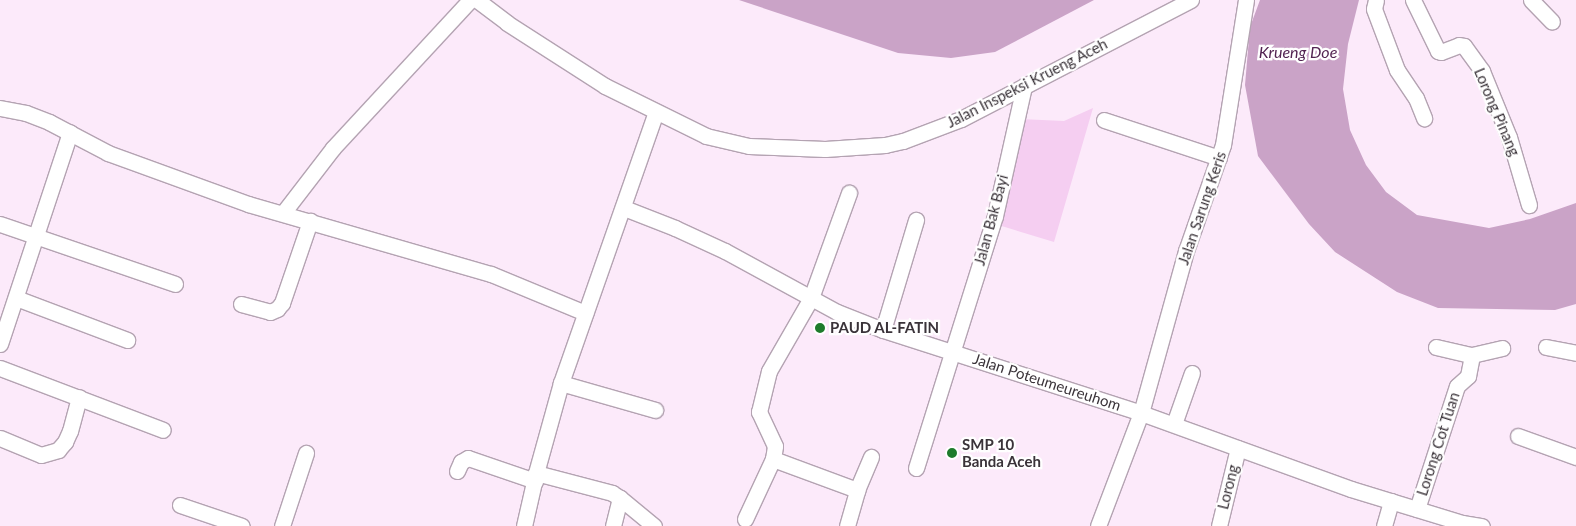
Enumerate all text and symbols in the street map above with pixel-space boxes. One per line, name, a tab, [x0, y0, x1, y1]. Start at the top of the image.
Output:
street label: Jalan Inspeksi Krueng Aceh	[943, 34, 1111, 132]
water label: Krueng Doe	[1259, 42, 1337, 62]
street label: Lorong Pinang	[1470, 65, 1524, 159]
street label: Jalan Sarung Keris	[1174, 149, 1230, 267]
street label: Jalan Bak Bayi	[970, 173, 1012, 267]
place label: PAUD AL-FATIN	[830, 319, 940, 337]
marker: PAUD AL-FATIN	[814, 322, 826, 334]
street label: Jalan Poteumeureuhom	[971, 350, 1123, 414]
street label: Lorong Cot Tuan	[1413, 390, 1463, 498]
place label: SMP 10 Banda Aceh	[962, 435, 1041, 470]
marker: SMP 10 Banda Aceh	[946, 447, 958, 459]
street label: Lorong	[1214, 463, 1242, 511]

